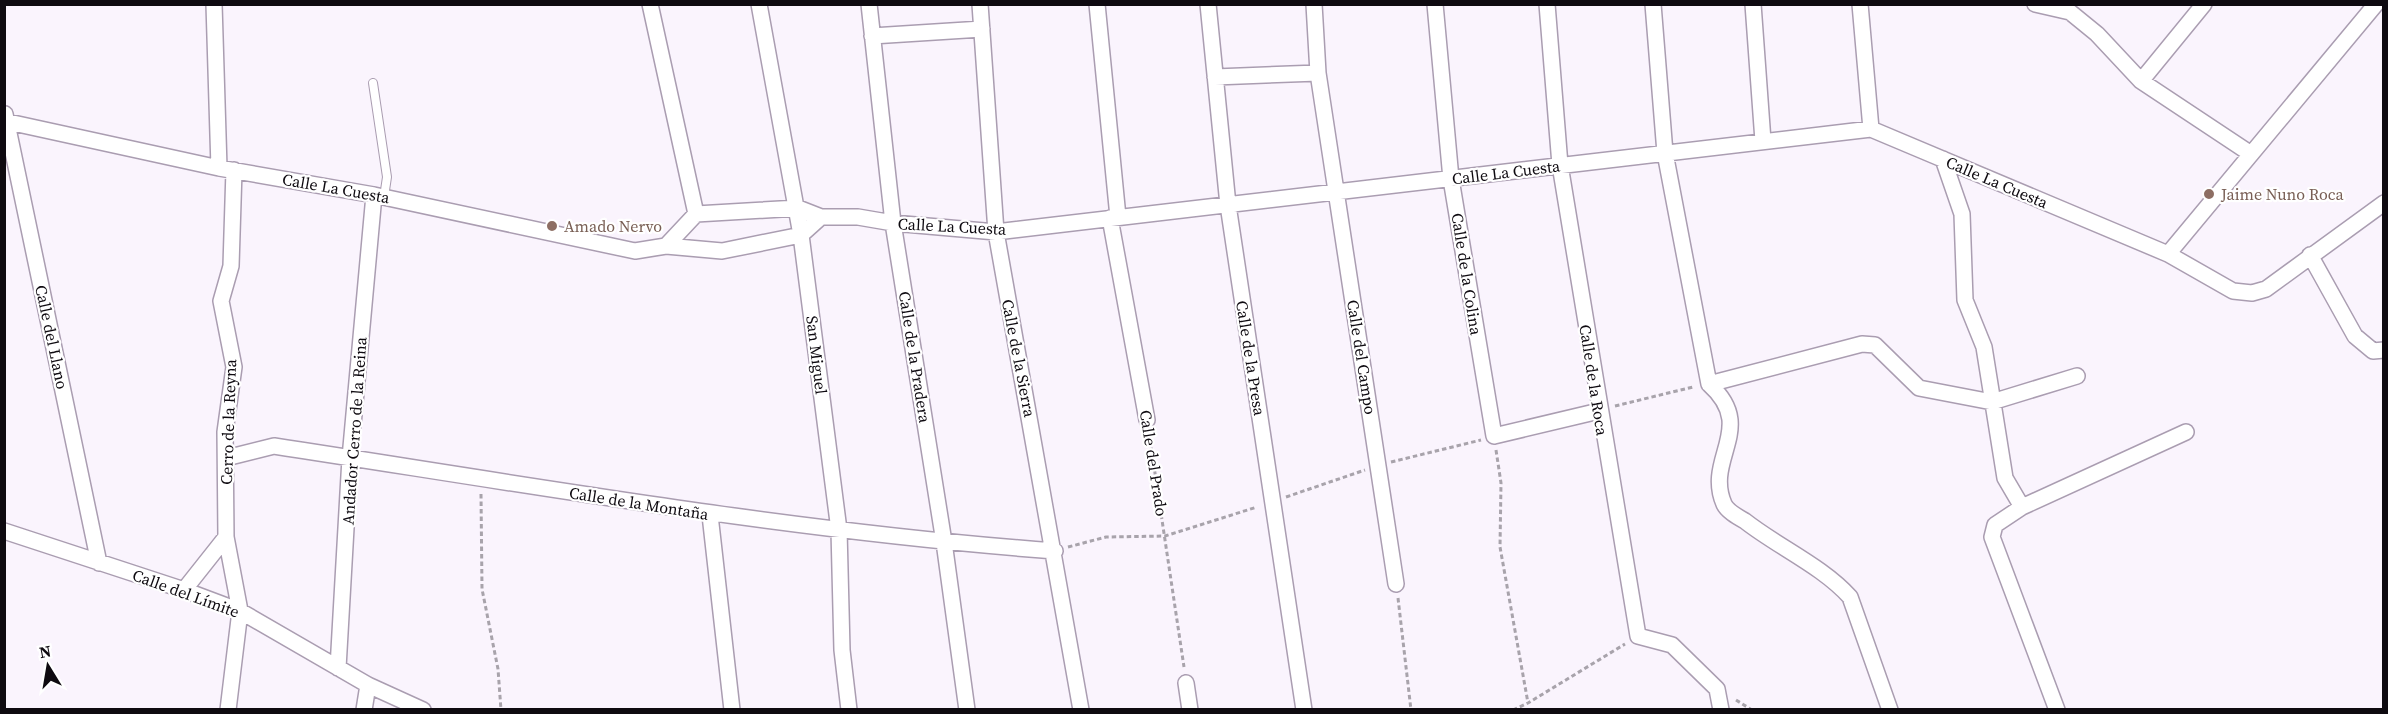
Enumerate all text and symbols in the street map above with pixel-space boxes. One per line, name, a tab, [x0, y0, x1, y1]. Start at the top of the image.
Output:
street label: Calle La Cuesta	[1943, 151, 2052, 214]
street label: Calle La Cuesta	[1451, 154, 1562, 190]
street label: Calle La Cuesta	[281, 168, 392, 208]
place label: Jaime Nuno Roca	[2220, 183, 2345, 205]
marker: Jaime Nuno Roca	[2202, 187, 2216, 201]
street label: Calle de la Colina	[1446, 211, 1488, 337]
street label: Calle La Cuesta	[897, 212, 1008, 240]
place label: Amado Nervo	[564, 215, 662, 237]
marker: Amado Nervo	[545, 219, 559, 233]
street label: Calle del Llano	[30, 283, 74, 391]
street label: Calle de la Pradera	[894, 290, 936, 425]
street label: Calle de la Sierra	[997, 297, 1041, 420]
street label: Calle del Campo	[1342, 298, 1382, 416]
street label: Calle de la Presa	[1231, 299, 1271, 418]
street label: San Miguel	[801, 314, 833, 396]
street label: Calle de la Roca	[1574, 323, 1614, 438]
street label: Andador Cerro de la Reina	[336, 335, 372, 526]
street label: Cerro de la Reyna	[215, 358, 241, 485]
street label: Calle del Prado	[1135, 408, 1173, 518]
street label: Calle de la Montaña	[568, 481, 711, 525]
street label: Calle del Límite	[130, 563, 242, 623]
north arrow	[18, 636, 78, 696]
text: N	[37, 639, 53, 663]

